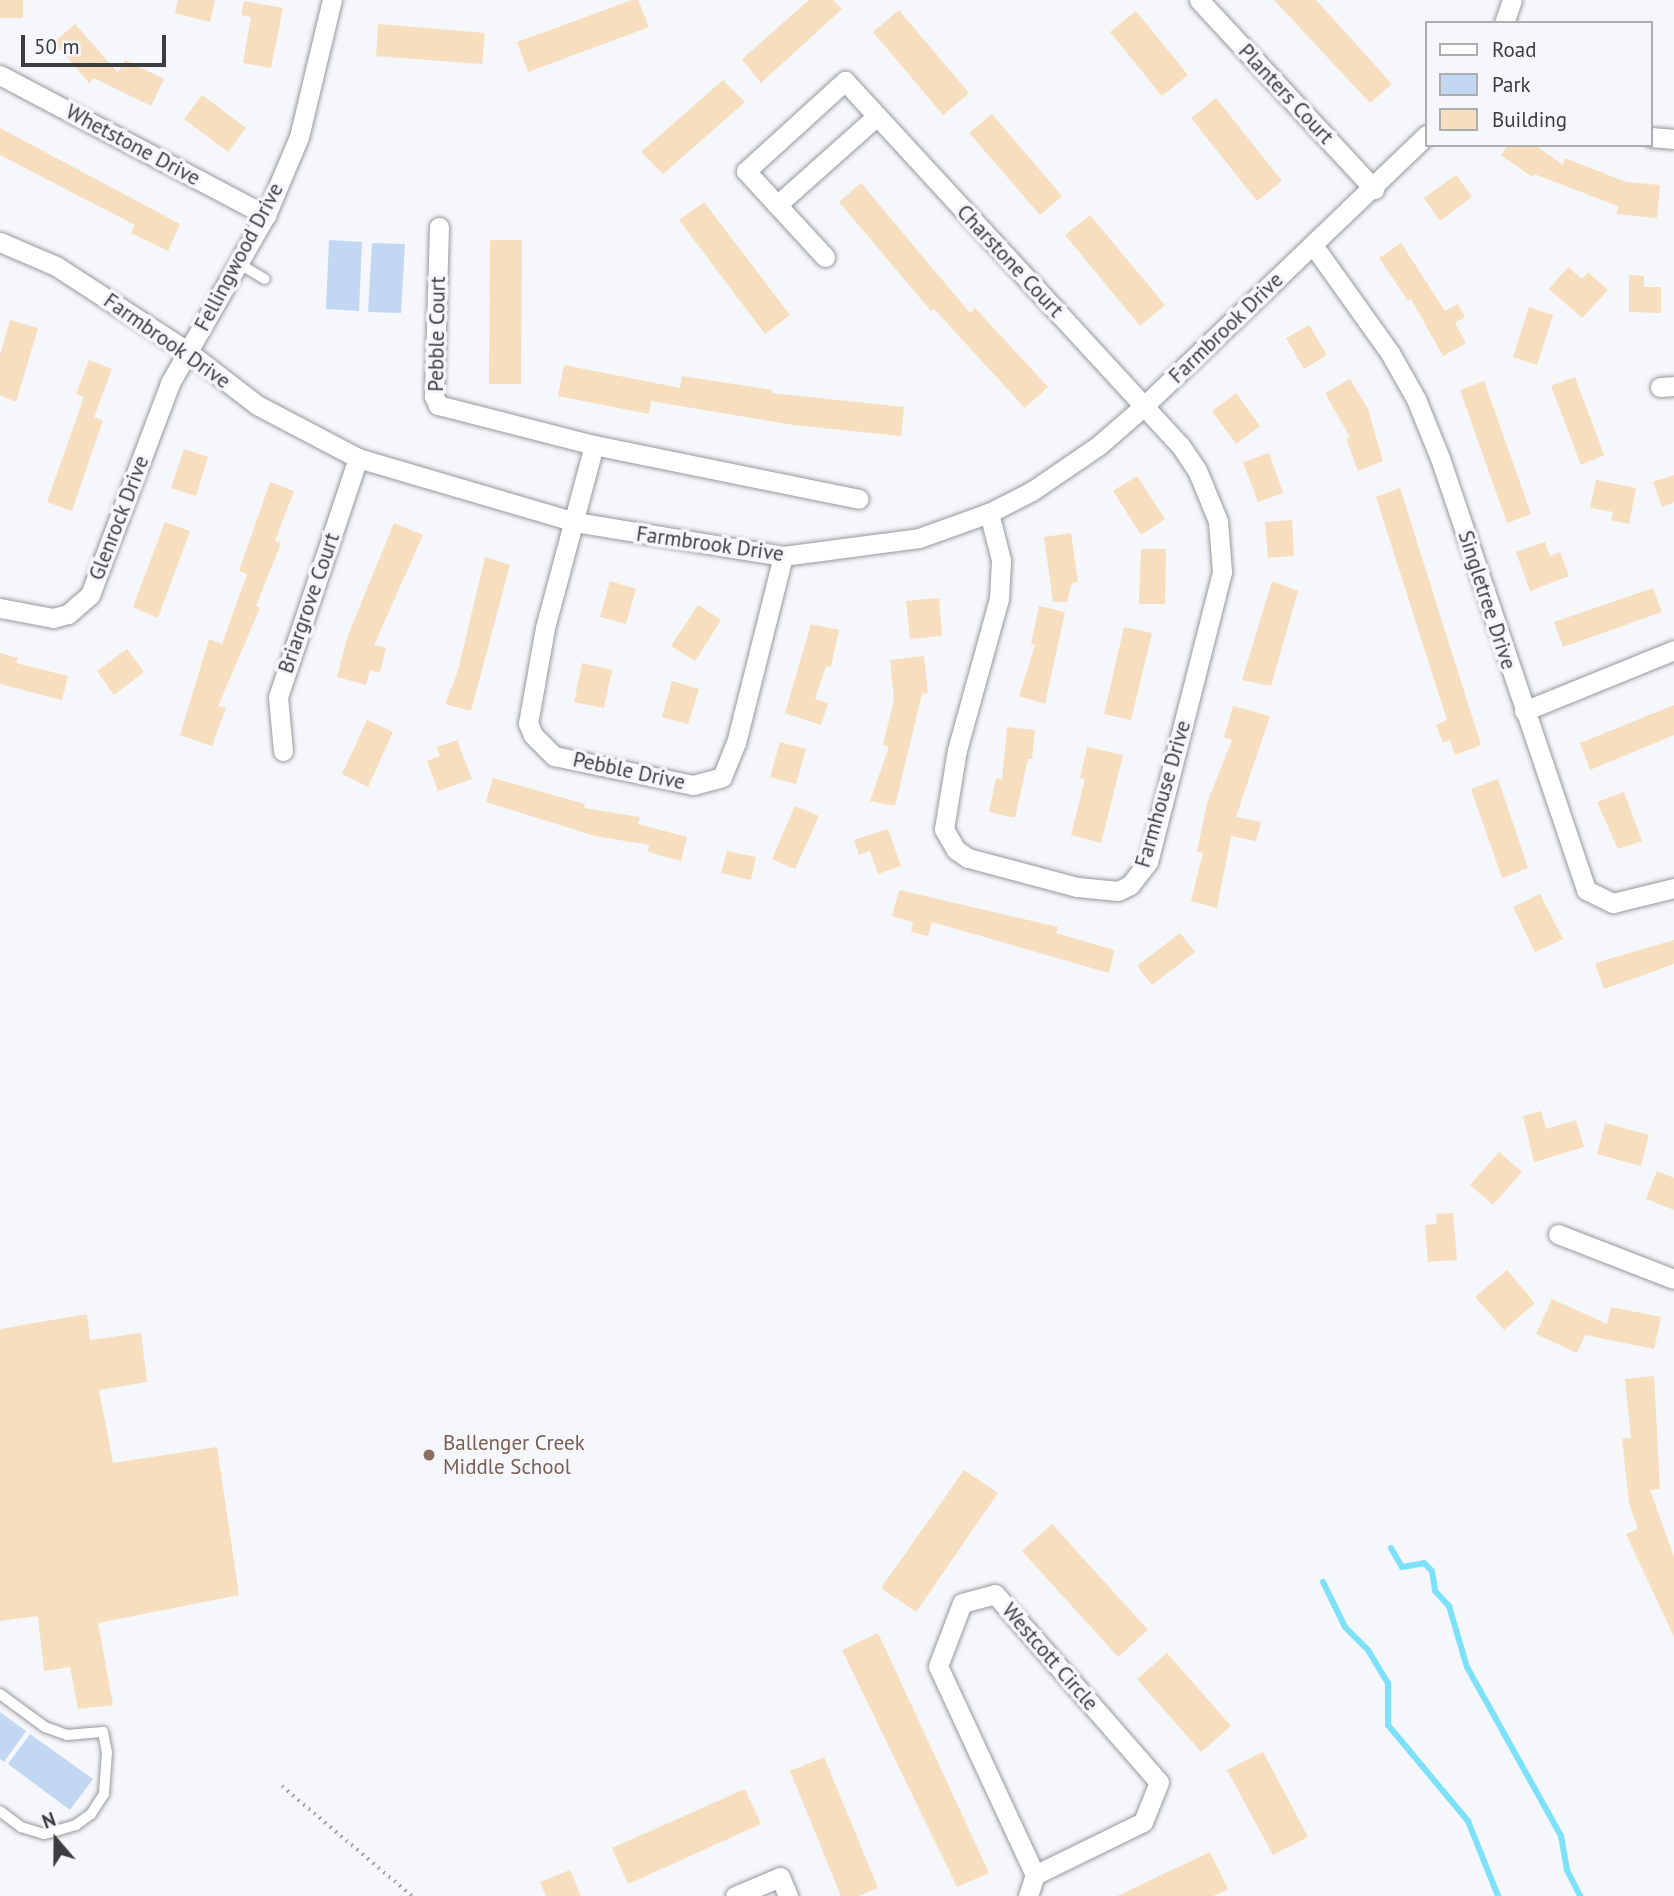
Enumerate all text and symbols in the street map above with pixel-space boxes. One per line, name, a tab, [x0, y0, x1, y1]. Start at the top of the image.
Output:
scale bar	[24, 21, 170, 65]
legend	[1426, 21, 1653, 147]
text: 50 m	[34, 33, 80, 60]
text: Road	[1492, 36, 1536, 63]
street label: Planters Court	[1233, 39, 1339, 149]
text: Park	[1492, 71, 1531, 98]
street label: Whetstone Drive	[62, 99, 204, 191]
text: Building	[1492, 106, 1567, 133]
street label: Fellingwood Drive	[189, 179, 289, 335]
street label: Charstone Court	[952, 200, 1068, 322]
street label: Farmbrook Drive	[1164, 267, 1288, 389]
street label: Pebble Court	[423, 276, 451, 392]
street label: Farmbrook Drive	[99, 288, 235, 394]
street label: Glenrock Drive	[84, 452, 154, 584]
street label: Farmbrook Drive	[634, 521, 786, 567]
street label: Singletree Drive	[1453, 527, 1521, 673]
street label: Briargrove Court	[273, 529, 345, 677]
street label: Farmhouse Drive	[1130, 718, 1196, 870]
street label: Pebble Drive	[571, 747, 687, 795]
place label: Ballenger Creek Middle School	[443, 1430, 585, 1480]
marker: Ballenger Creek Middle School	[421, 1447, 437, 1463]
street label: Westcott Circle	[997, 1598, 1103, 1716]
north arrow	[21, 1805, 91, 1875]
text: N	[39, 1807, 59, 1834]

